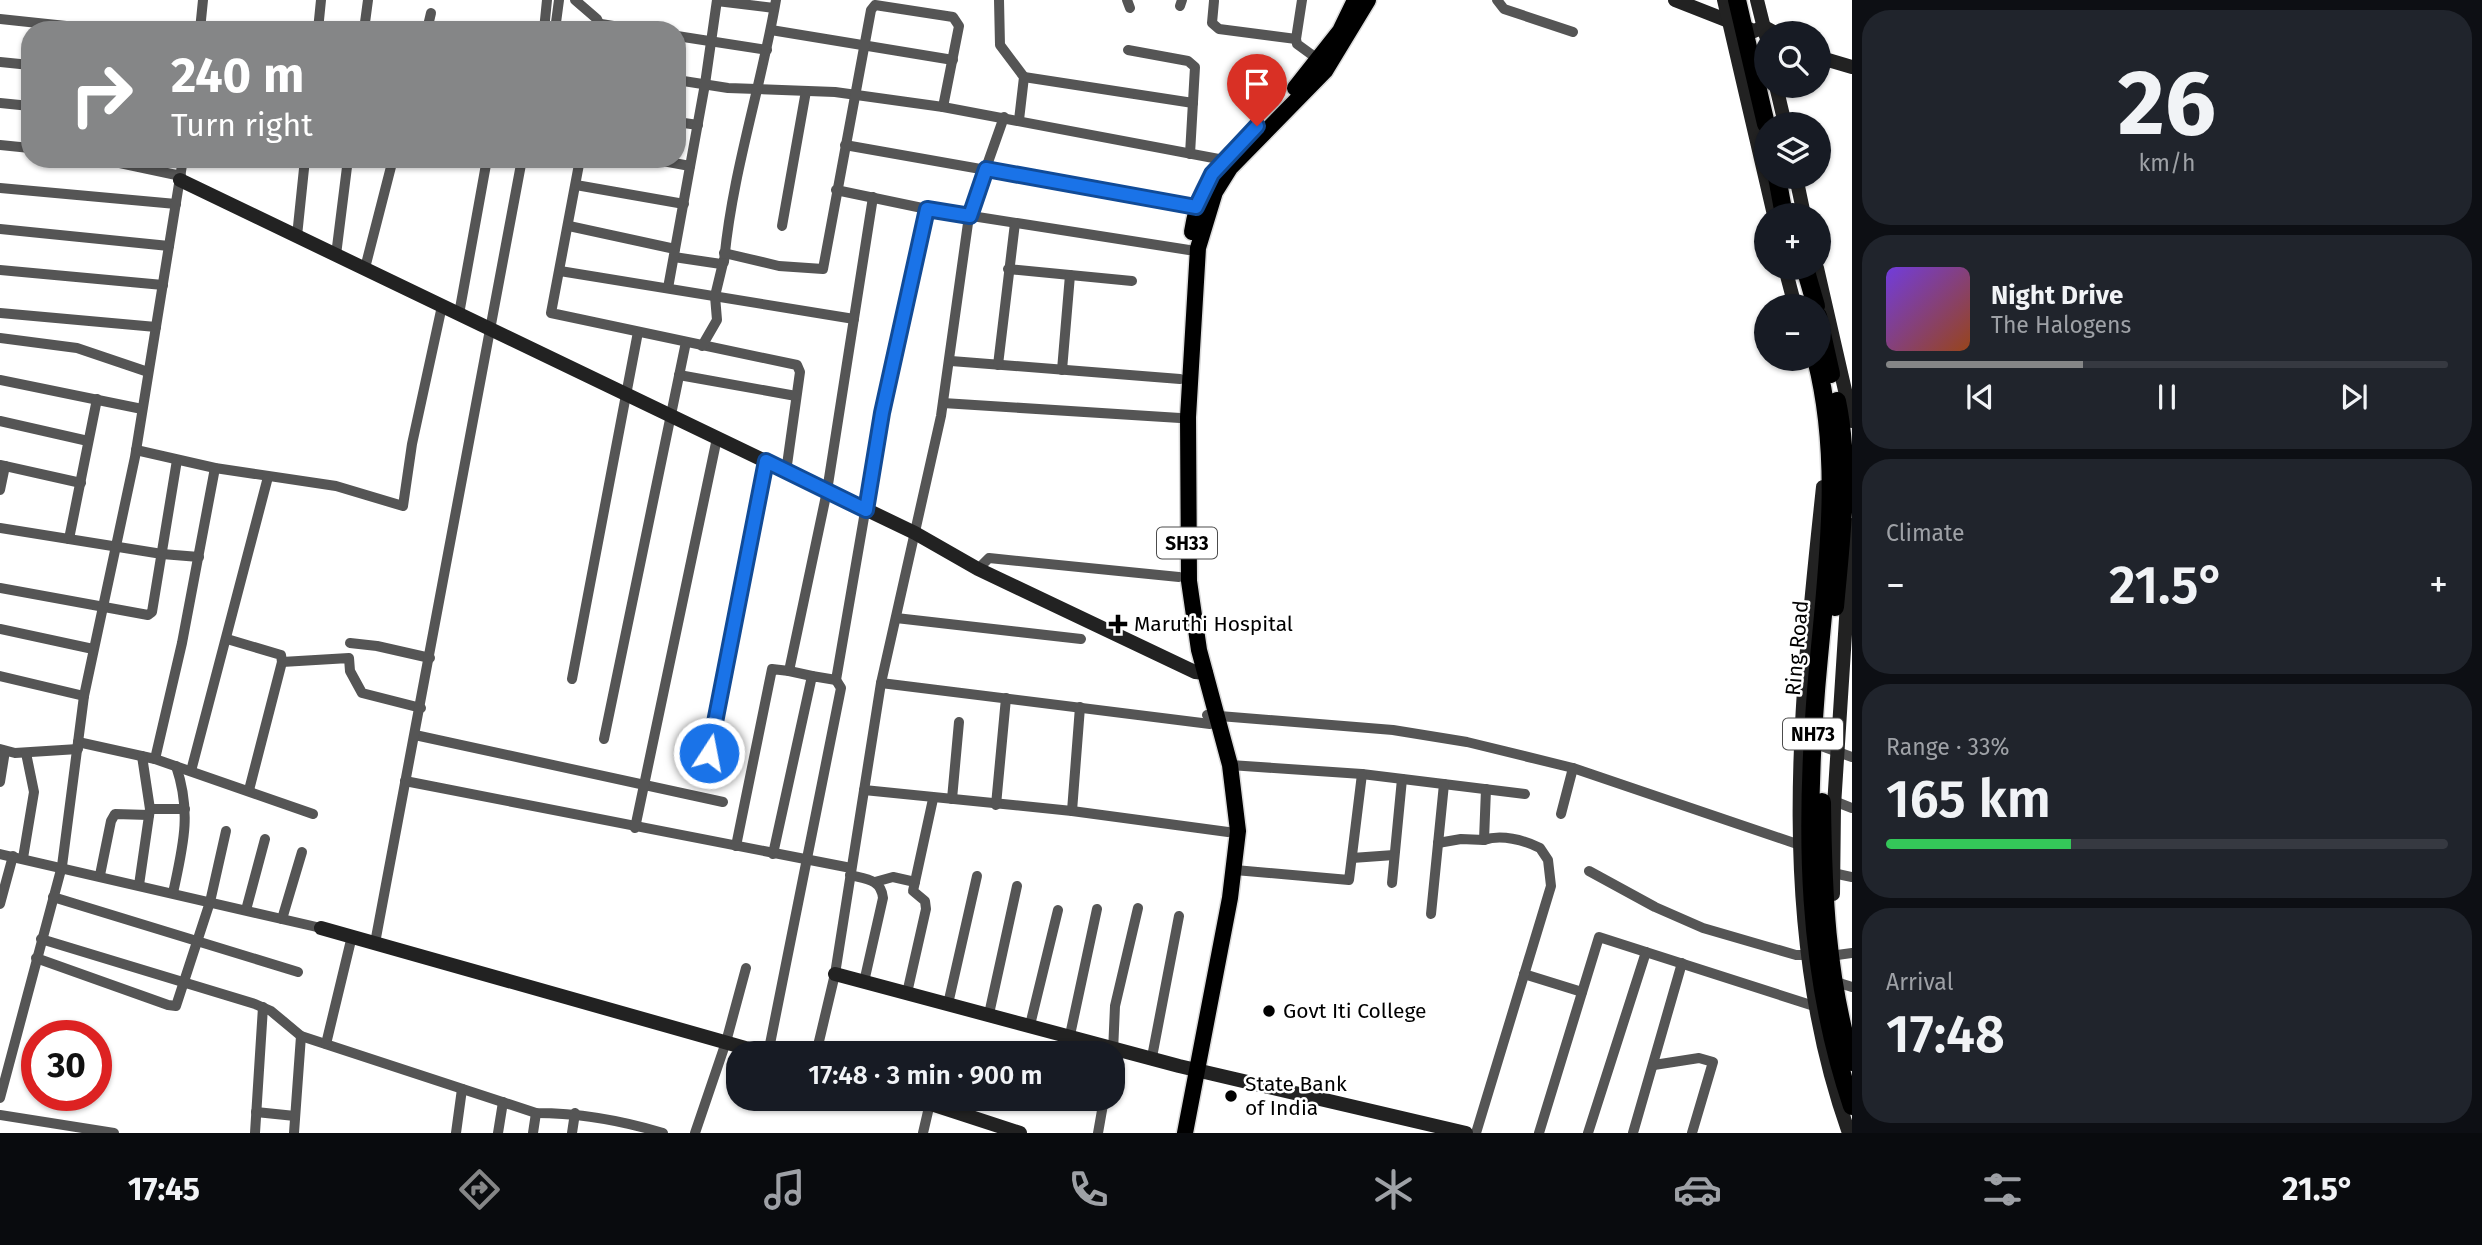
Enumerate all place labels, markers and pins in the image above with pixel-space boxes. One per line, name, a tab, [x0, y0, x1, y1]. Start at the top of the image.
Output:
pin	[1227, 54, 1287, 126]
place label: Maruthi Hospital	[1134, 611, 1293, 637]
marker: Maruthi Hospital	[1108, 614, 1128, 634]
place label: Govt Iti College	[1283, 998, 1426, 1024]
marker: Govt Iti College	[1261, 1003, 1277, 1019]
place label: State Bank of India	[1245, 1071, 1347, 1121]
marker: State Bank of India	[1223, 1088, 1239, 1104]

